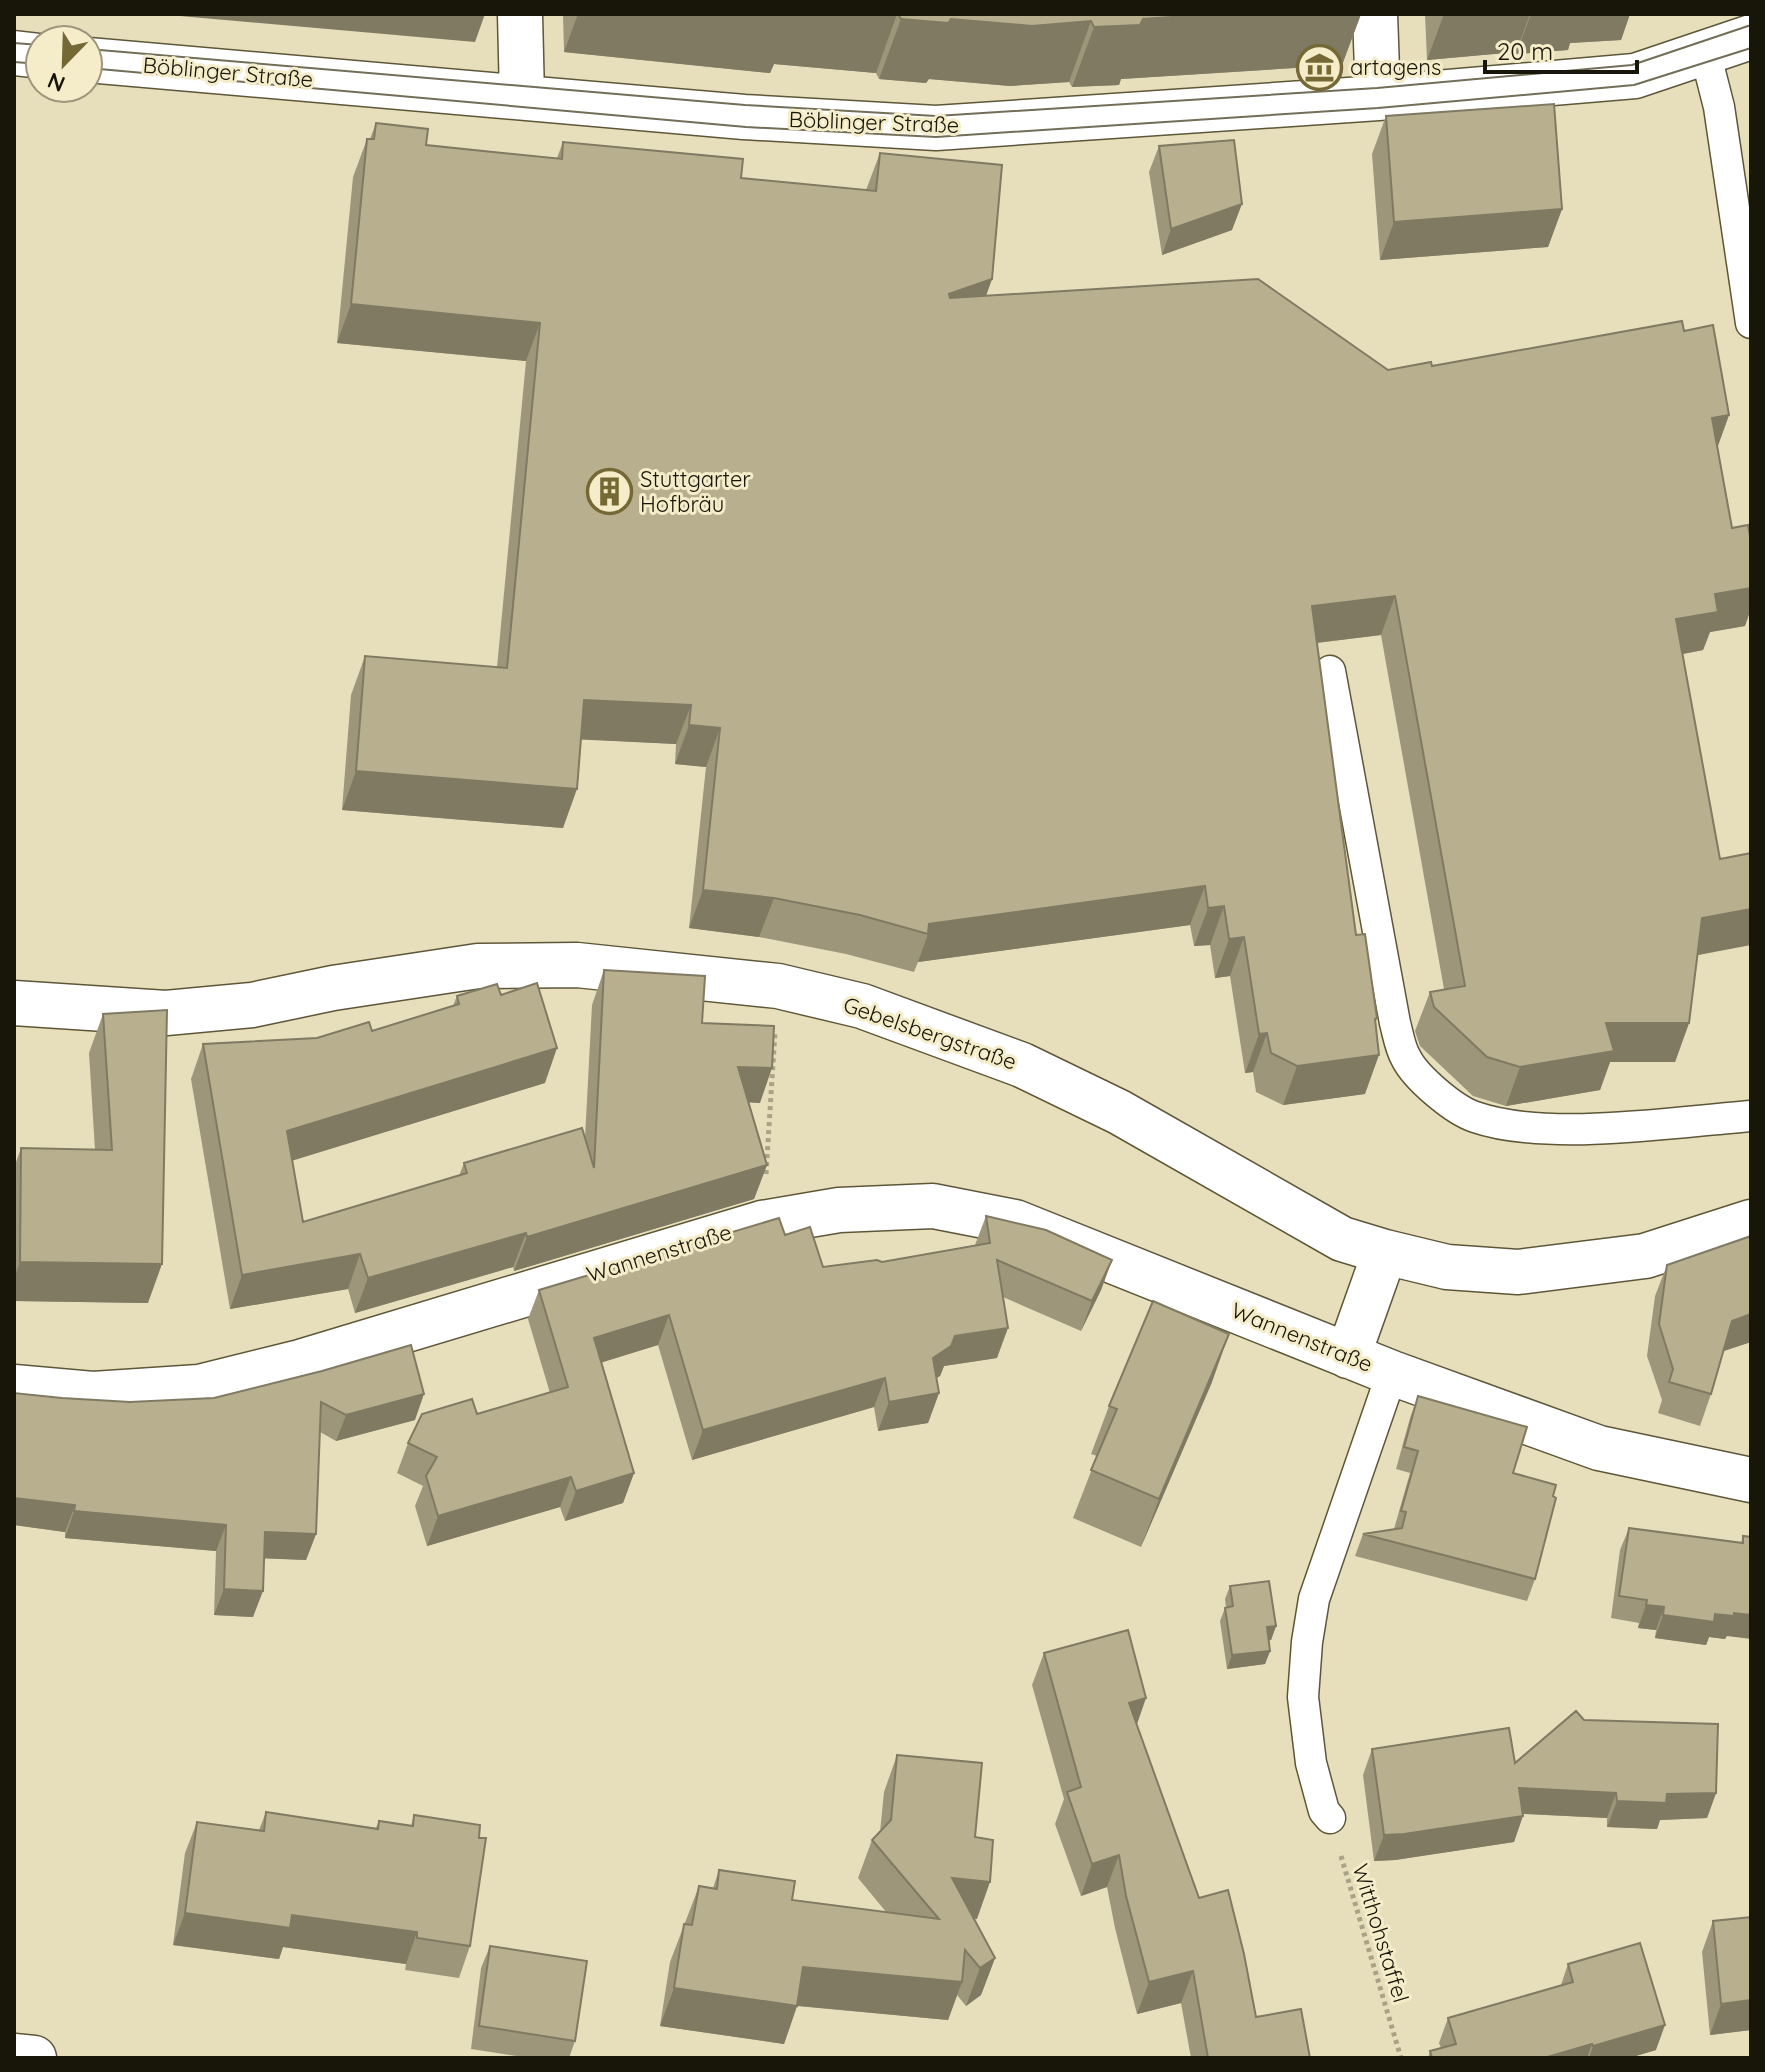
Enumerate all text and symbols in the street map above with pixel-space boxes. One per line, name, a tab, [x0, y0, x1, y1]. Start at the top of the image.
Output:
north arrow	[24, 24, 104, 104]
scale bar	[1485, 24, 1637, 74]
text: 20 m	[1497, 36, 1553, 66]
museum icon: artagens	[1295, 43, 1343, 91]
street label: Böblinger Straße	[142, 51, 314, 93]
place label: artagens	[1350, 53, 1441, 81]
text: N	[43, 66, 69, 98]
street label: Böblinger Straße	[788, 105, 960, 139]
place label: Stuttgarter Hofbräu	[640, 465, 751, 518]
building icon: Stuttgarter Hofbräu	[585, 468, 633, 516]
street label: Gebelsbergstraße	[840, 990, 1020, 1076]
street label: Wannenstraße	[583, 1218, 735, 1288]
street label: Wannenstraße	[1227, 1296, 1377, 1378]
street label: Witthohstaffel	[1347, 1860, 1415, 2006]

